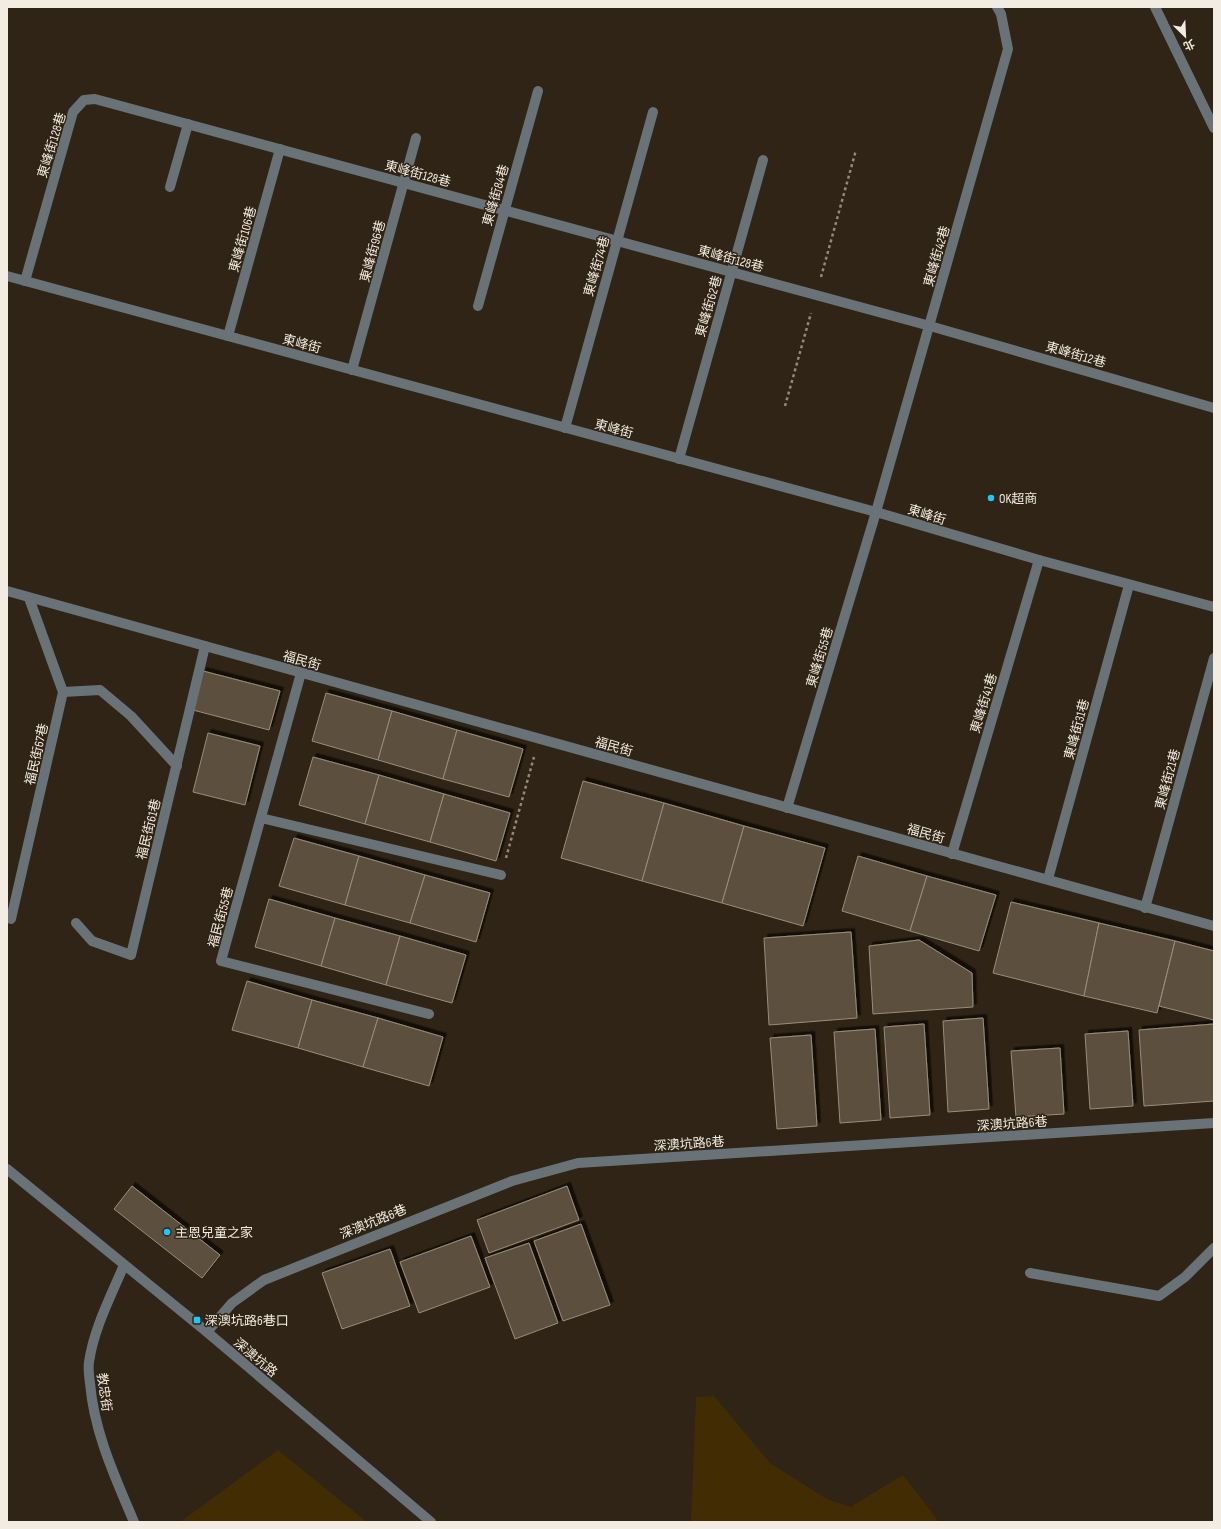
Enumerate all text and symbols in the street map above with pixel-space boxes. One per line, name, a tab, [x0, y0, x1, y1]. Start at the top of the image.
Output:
north arrow	[1165, 16, 1205, 56]
text: 北	[1181, 37, 1197, 53]
street label: 東峰街128巷	[34, 111, 70, 180]
street label: 東峰街128巷	[383, 157, 453, 190]
street label: 東峰街84巷	[480, 163, 512, 228]
street label: 東峰街106巷	[226, 204, 260, 274]
street label: 東峰街96巷	[357, 219, 389, 284]
street label: 東峰街42巷	[921, 224, 953, 289]
street label: 東峰街74巷	[581, 234, 613, 298]
street label: 東峰街128巷	[696, 242, 766, 275]
street label: 東峰街62巷	[693, 274, 725, 339]
street label: 東峰街	[281, 331, 323, 357]
street label: 東峰街12巷	[1044, 339, 1108, 371]
street label: 東峰街	[593, 416, 635, 442]
place label: OK超商	[999, 491, 1037, 507]
marker: OK超商	[986, 493, 996, 503]
street label: 東峰街	[906, 502, 948, 528]
street label: 東峰街55巷	[803, 625, 837, 689]
street label: 福民街	[281, 648, 323, 674]
street label: 東峰街41巷	[967, 671, 1001, 735]
street label: 東峰街31巷	[1061, 697, 1093, 761]
street label: 福民街67巷	[22, 722, 52, 787]
street label: 福民街	[593, 734, 635, 760]
street label: 東峰街21巷	[1152, 747, 1184, 811]
street label: 福民街61巷	[134, 797, 164, 861]
street label: 福民街	[905, 821, 947, 847]
street label: 福民街55巷	[205, 885, 237, 949]
street label: 深澳坑路6巷	[976, 1114, 1048, 1134]
street label: 深澳坑路6巷	[653, 1134, 725, 1154]
street label: 深澳坑路6巷	[338, 1201, 409, 1243]
place label: 主恩兒童之家	[175, 1225, 253, 1241]
marker: 主恩兒童之家	[162, 1227, 172, 1237]
place label: 深澳坑路6巷口	[205, 1313, 289, 1329]
marker: 深澳坑路6巷口	[192, 1315, 202, 1325]
street label: 深澳坑路	[230, 1335, 280, 1381]
street label: 教忠街	[93, 1372, 115, 1413]

